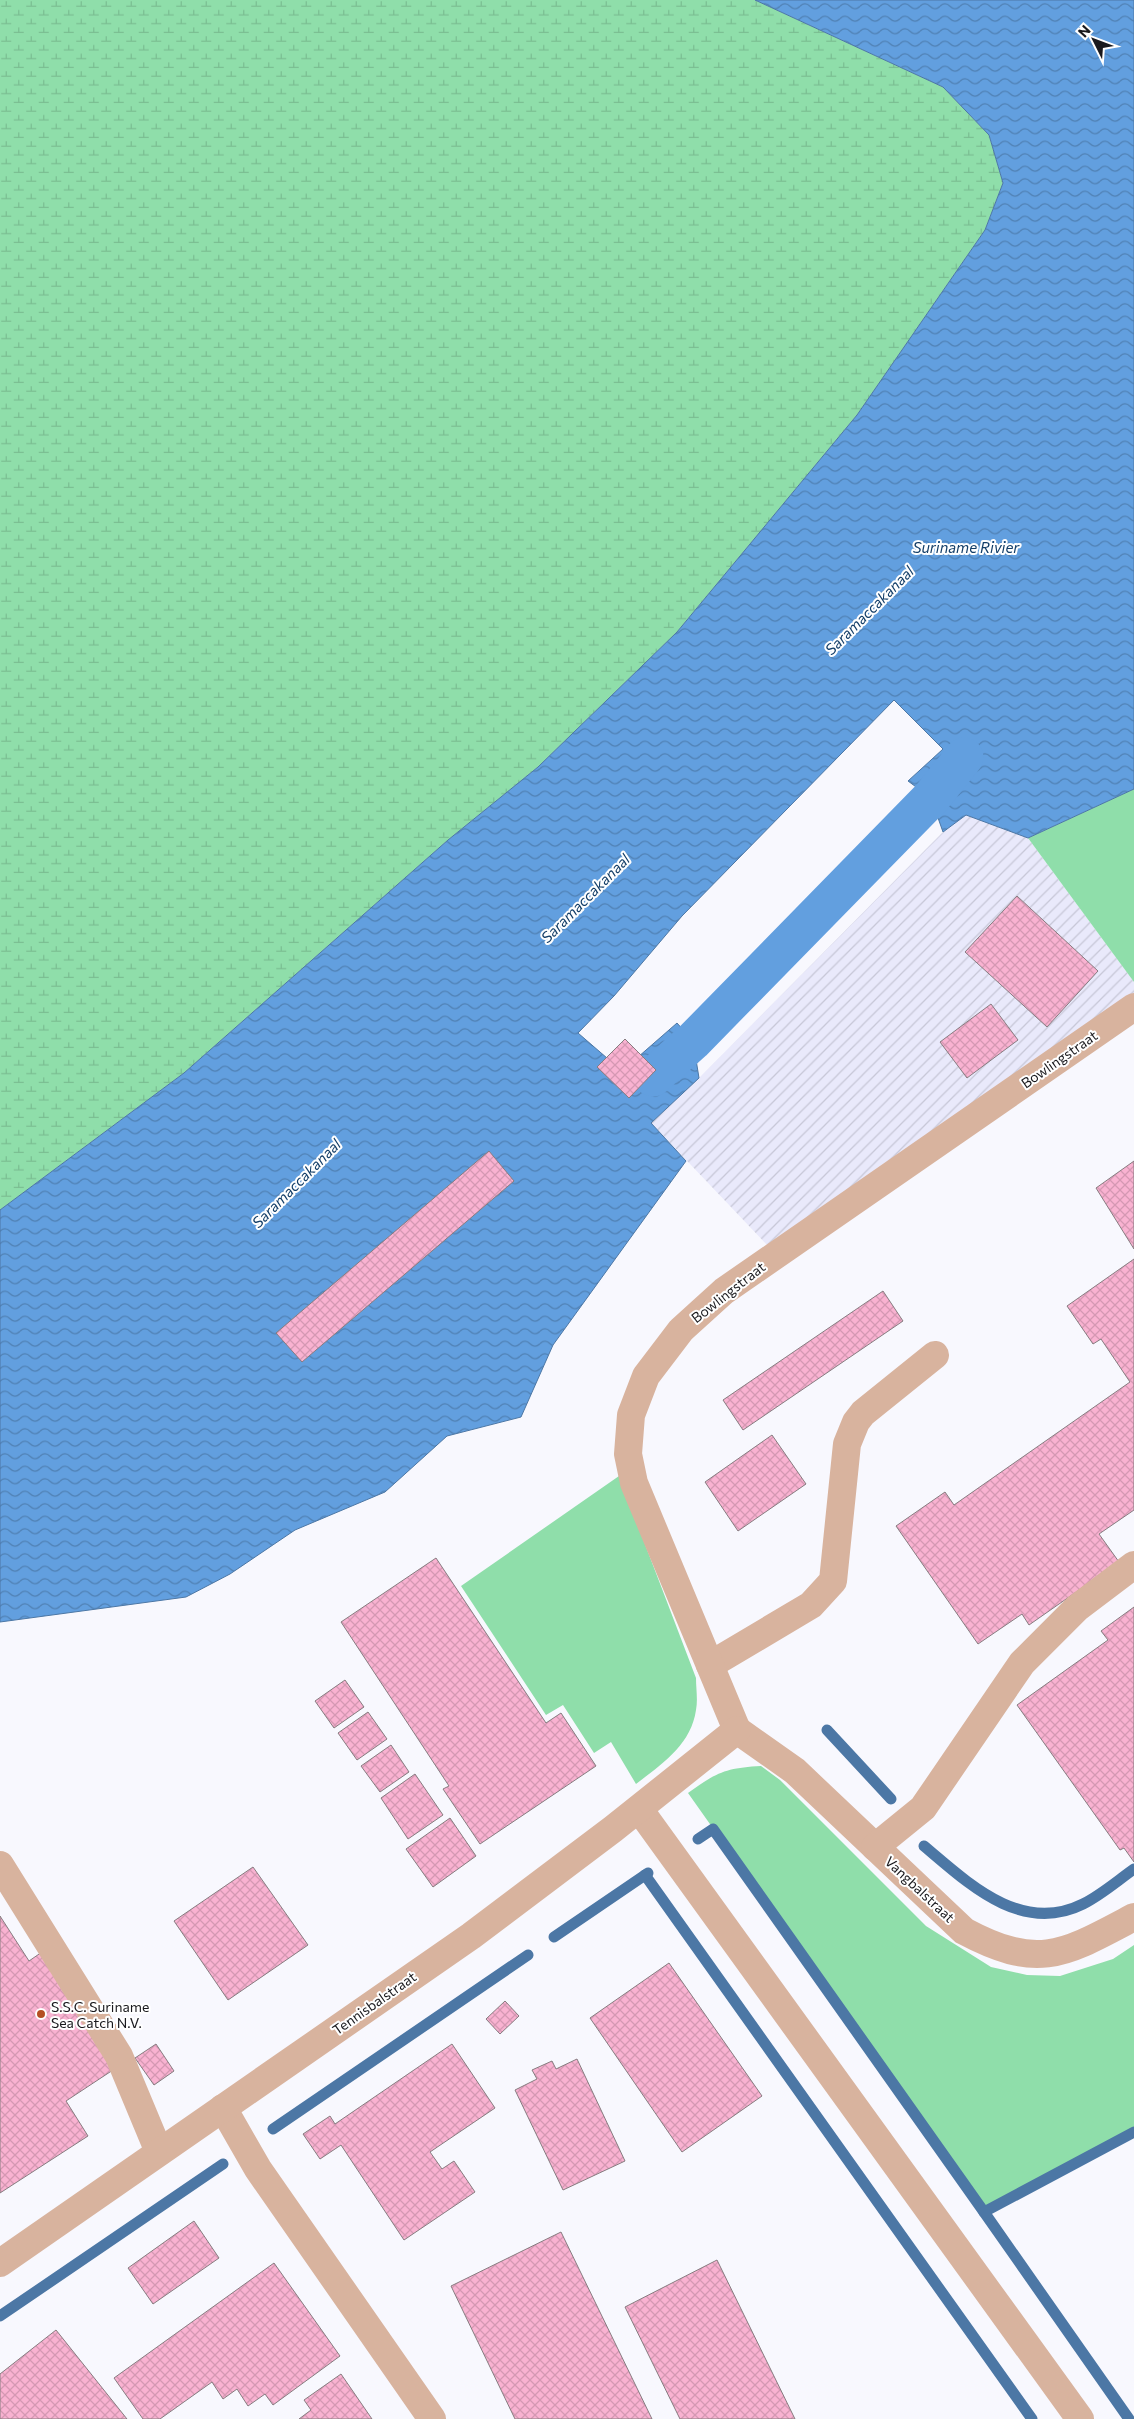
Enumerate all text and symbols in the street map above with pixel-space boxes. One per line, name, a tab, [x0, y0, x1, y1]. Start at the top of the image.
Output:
north arrow	[1069, 15, 1119, 65]
text: N	[1074, 21, 1094, 41]
water label: Suriname Rivier	[913, 538, 1020, 556]
water label: Saramaccakanaal	[821, 561, 918, 658]
water label: Saramaccakanaal	[537, 849, 634, 946]
street label: Bowlingstraat	[1018, 1026, 1101, 1092]
water label: Saramaccakanaal	[248, 1134, 345, 1231]
street label: Bowlingstraat	[688, 1258, 769, 1326]
street label: Vangbalstraat	[882, 1852, 958, 1926]
street label: Tennisbalstraat	[329, 1968, 419, 2038]
place label: S.S.C. Suriname Sea Catch N.V.	[51, 1998, 149, 2031]
marker: S.S.C. Suriname Sea Catch N.V.	[35, 2008, 47, 2020]

